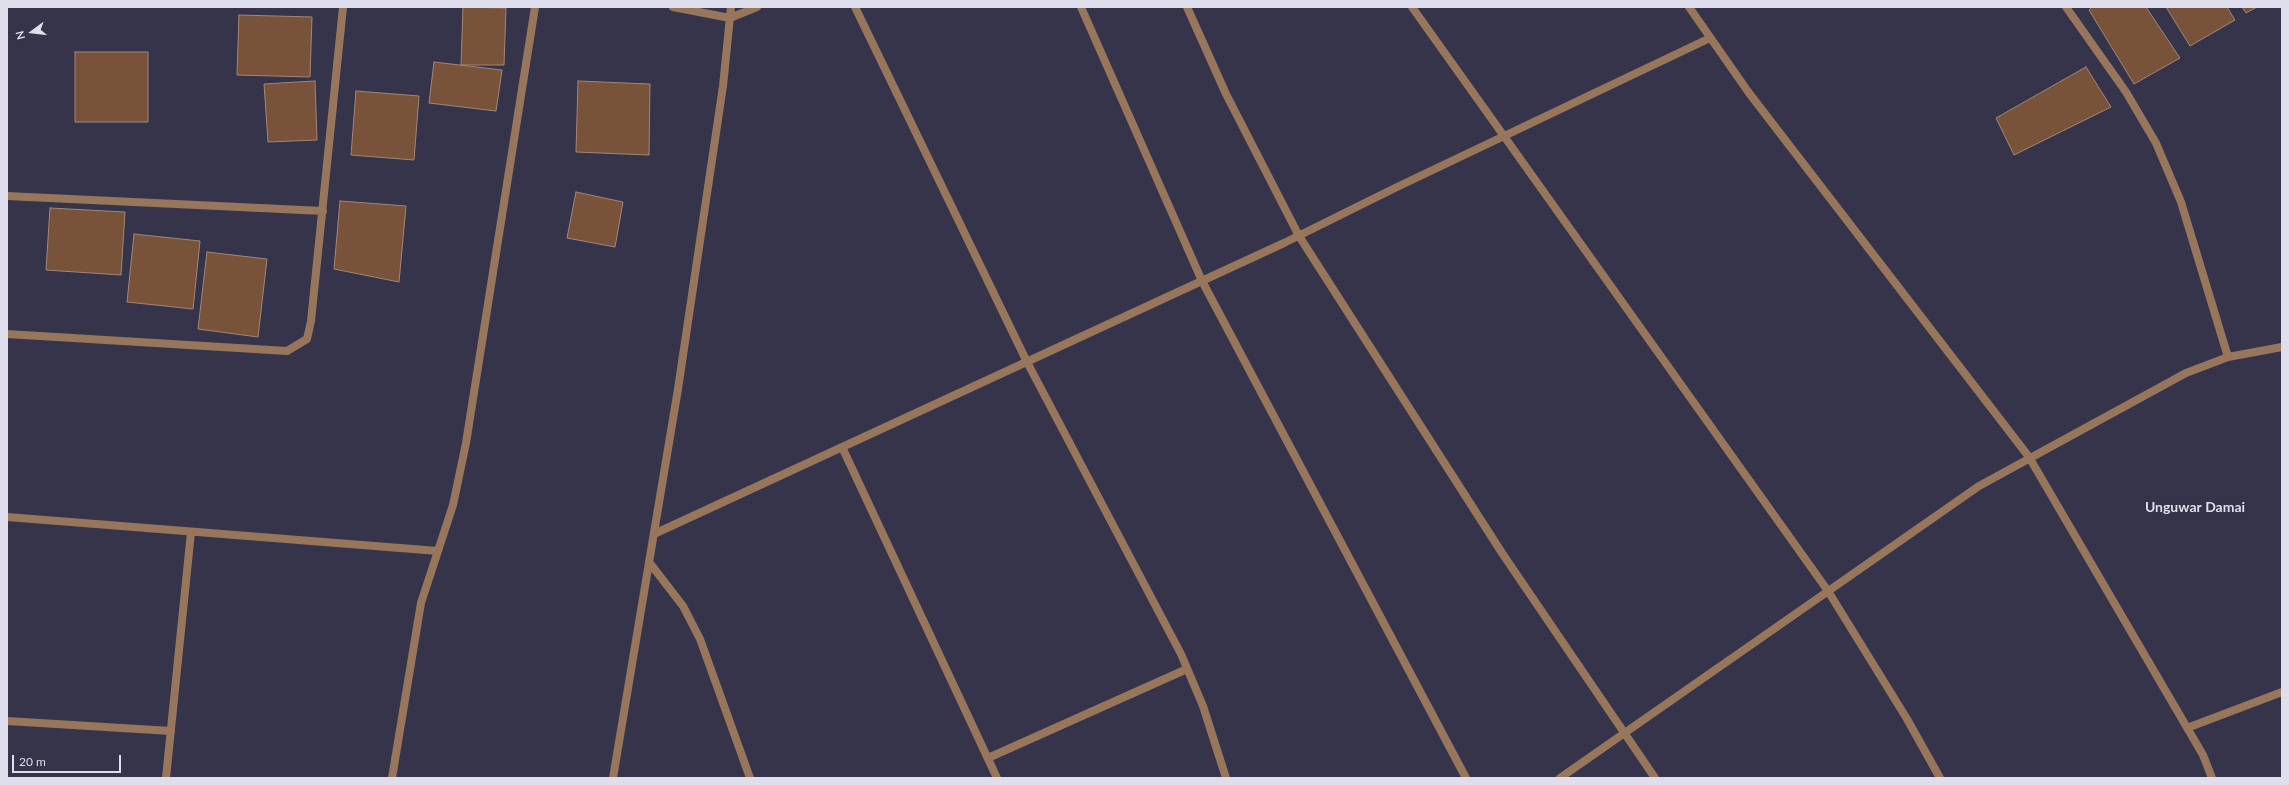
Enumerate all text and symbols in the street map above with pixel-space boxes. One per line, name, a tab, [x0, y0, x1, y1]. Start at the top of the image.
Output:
north arrow	[12, 12, 52, 52]
text: N	[13, 29, 27, 41]
district label: Unguwar Damai	[2145, 499, 2245, 515]
scale bar	[14, 747, 123, 773]
text: 20 m	[19, 754, 46, 769]

